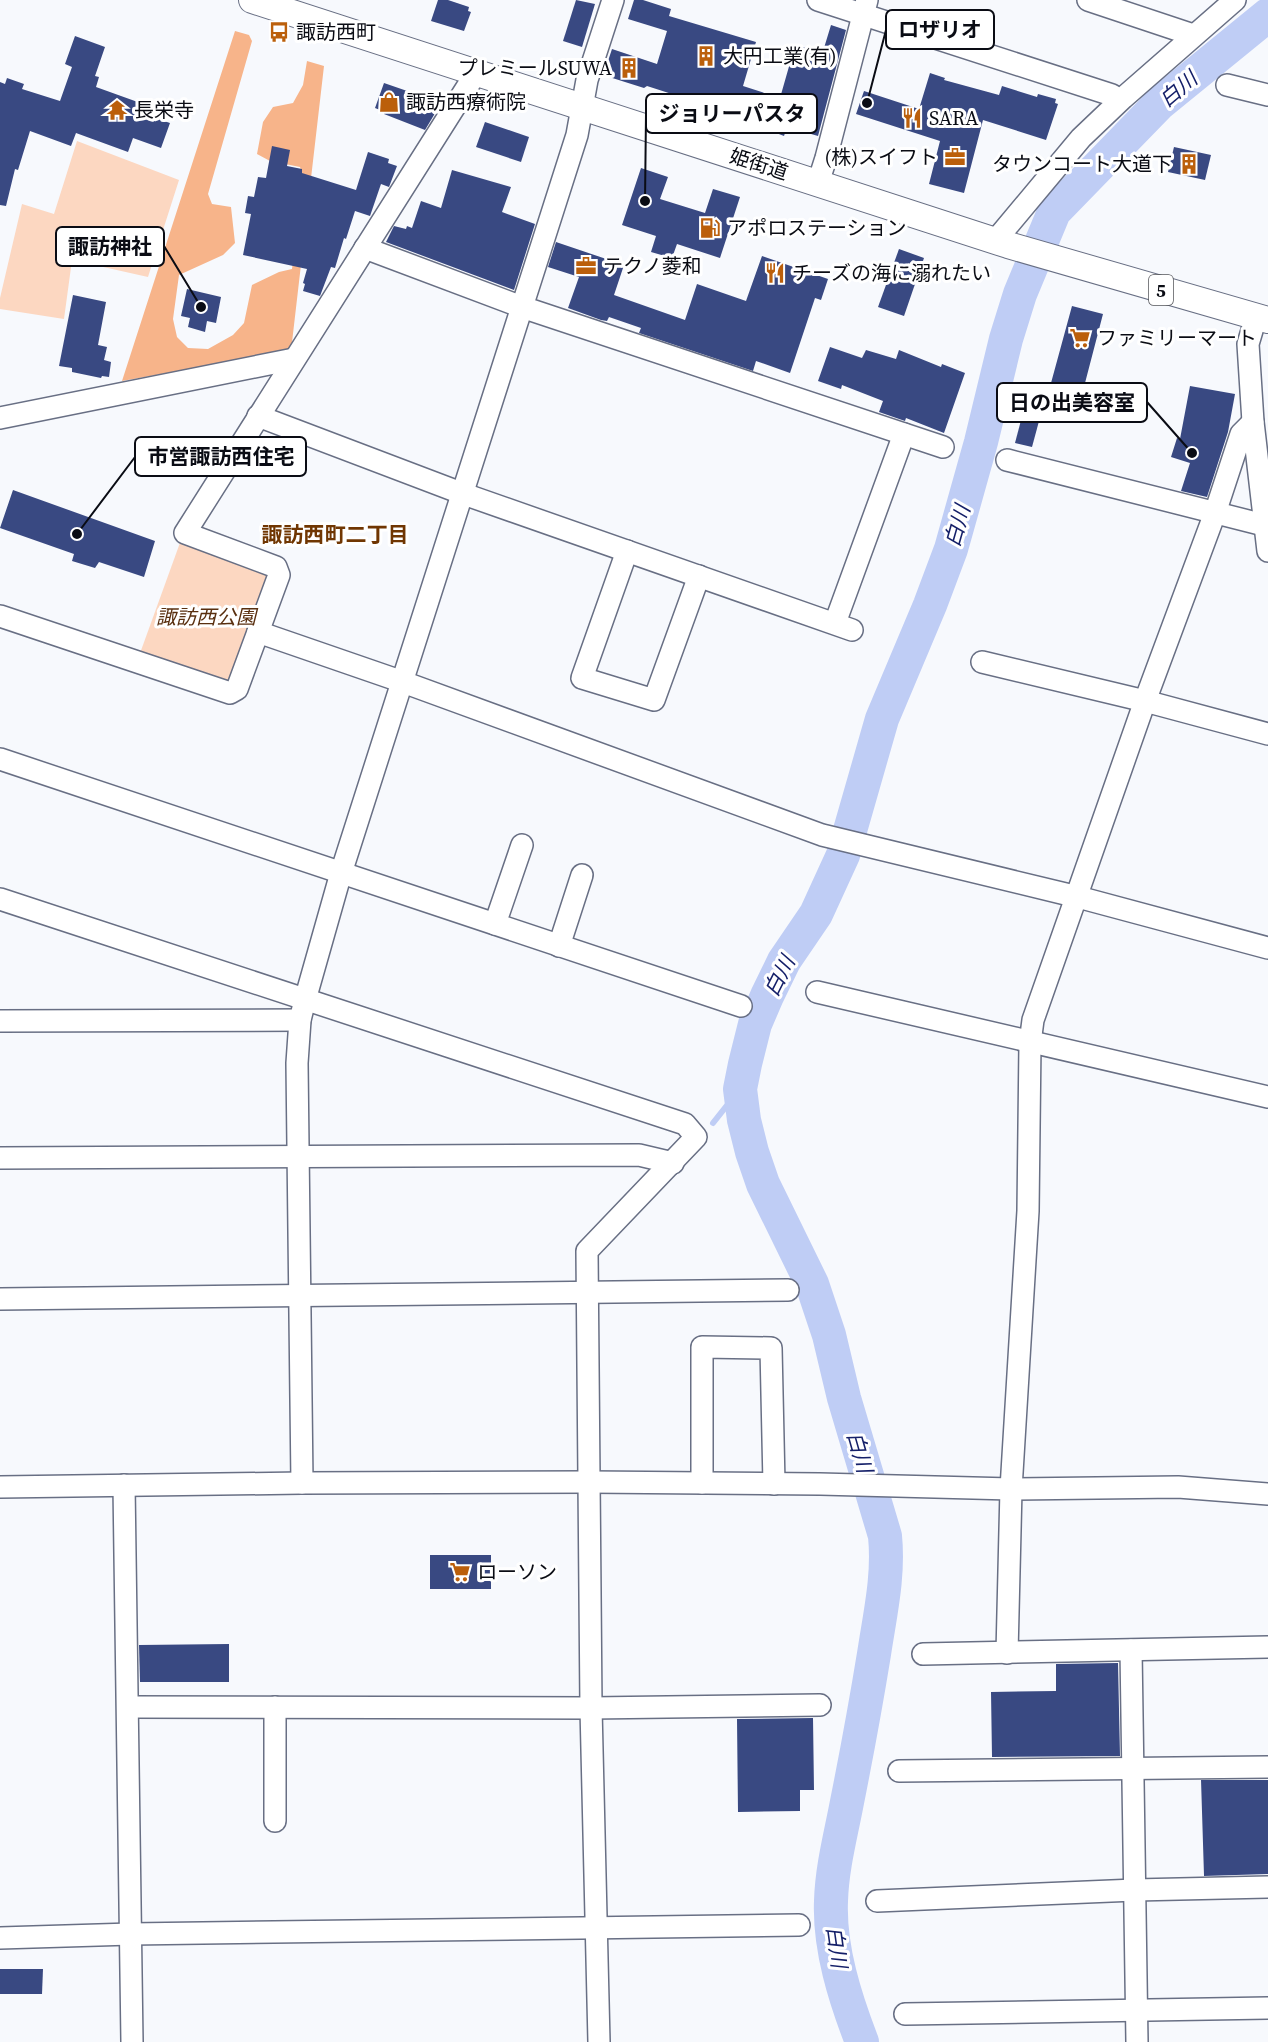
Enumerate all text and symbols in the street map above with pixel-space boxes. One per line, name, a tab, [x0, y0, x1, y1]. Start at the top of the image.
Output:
callout: ロザリオ	[886, 10, 994, 49]
text: ロザリオ	[898, 15, 982, 44]
place label: 諏訪西町	[296, 18, 376, 46]
bus stop icon: 諏訪西町	[267, 20, 291, 44]
place label: 大円工業(有)	[723, 42, 837, 70]
building icon: 大円工業(有)	[694, 44, 718, 68]
place label: プレミールSUWA	[458, 54, 613, 82]
building icon: プレミールSUWA	[617, 56, 641, 80]
water label: 白川	[1153, 63, 1205, 114]
place label: 諏訪西療術院	[406, 88, 526, 116]
shop icon: 諏訪西療術院	[377, 90, 401, 114]
callout: ジョリーパスタ	[646, 94, 817, 133]
place label: 長栄寺	[134, 96, 194, 124]
temple icon: 長栄寺	[105, 98, 129, 122]
text: ジョリーパスタ	[659, 99, 805, 128]
place label: SARA	[929, 104, 979, 132]
restaurant icon: SARA	[900, 106, 924, 130]
street label: 姫街道	[726, 141, 792, 187]
place label: (株)スイフト	[824, 143, 938, 171]
office icon: (株)スイフト	[943, 145, 967, 169]
place label: タウンコート大道下	[992, 150, 1172, 178]
building icon: タウンコート大道下	[1177, 152, 1201, 176]
place label: アポロステーション	[727, 214, 907, 242]
fuel station icon: アポロステーション	[698, 216, 722, 240]
callout: 諏訪神社	[56, 227, 164, 266]
text: 諏訪神社	[68, 232, 152, 261]
place label: テクノ菱和	[603, 252, 702, 280]
office icon: テクノ菱和	[574, 254, 598, 278]
place label: チーズの海に溺れたい	[792, 259, 991, 287]
restaurant icon: チーズの海に溺れたい	[763, 261, 787, 285]
road number: 5	[1149, 275, 1173, 305]
place label: ファミリーマート	[1097, 324, 1257, 352]
supermarket icon: ファミリーマート	[1068, 326, 1092, 350]
callout: 日の出美容室	[997, 383, 1147, 422]
text: 日の出美容室	[1009, 388, 1135, 417]
callout: 市営諏訪西住宅	[135, 437, 306, 476]
text: 市営諏訪西住宅	[148, 442, 295, 471]
water label: 白川	[937, 500, 977, 550]
district label: 諏訪西町二丁目	[262, 520, 409, 549]
park label: 諏訪西公園	[156, 603, 259, 631]
water label: 白川	[757, 949, 802, 1001]
water label: 白川	[840, 1428, 880, 1478]
place label: ローソン	[477, 1558, 557, 1586]
supermarket icon: ローソン	[448, 1560, 472, 1584]
water label: 白川	[820, 1924, 855, 1972]

